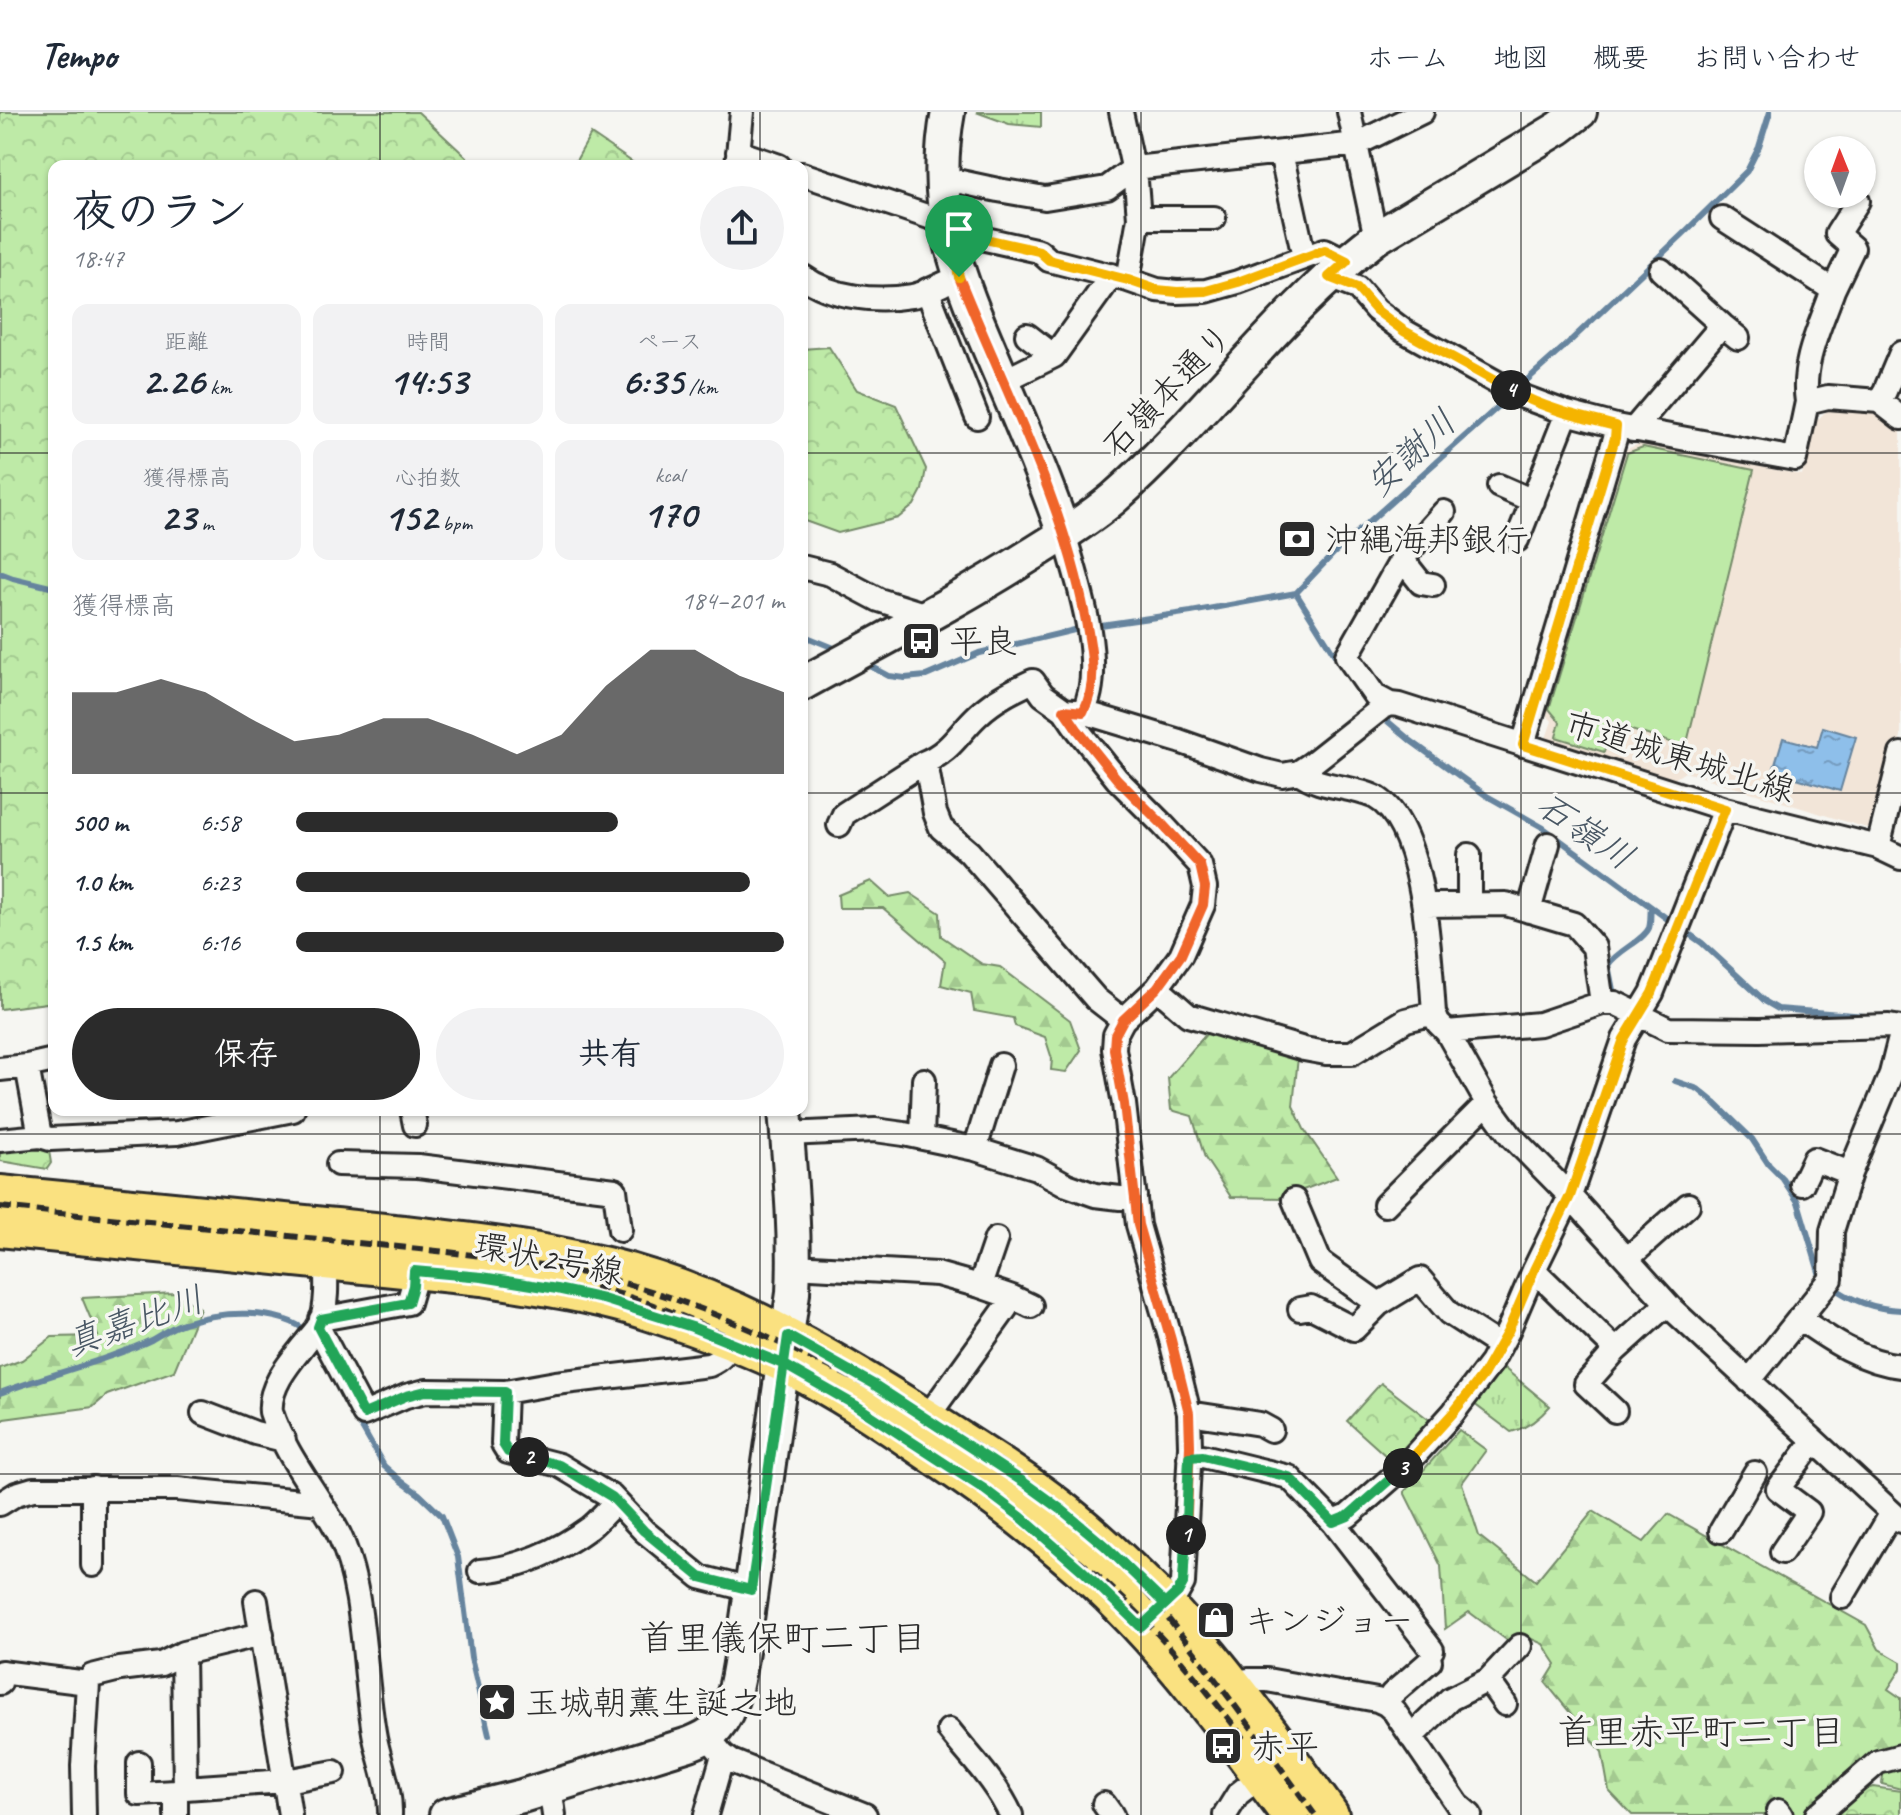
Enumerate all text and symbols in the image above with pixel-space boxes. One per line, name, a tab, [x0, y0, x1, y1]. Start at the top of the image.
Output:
text: Tempo	[40, 32, 116, 79]
text: ホーム	[1366, 40, 1449, 75]
text: 地図	[1493, 40, 1549, 75]
text: 概要	[1593, 40, 1649, 75]
text: お問い合わせ	[1693, 40, 1861, 75]
north arrow	[1804, 136, 1876, 208]
map controls	[1804, 136, 1876, 208]
text: 夜のラン	[72, 184, 248, 239]
button: share	[700, 186, 784, 270]
pin	[925, 195, 993, 277]
icon: arrive	[937, 207, 981, 251]
text: 18:47	[72, 242, 124, 275]
street label: 石嶺本通り	[1093, 314, 1242, 466]
text: 距離	[165, 328, 209, 356]
text: 時間	[406, 328, 450, 356]
text: ペース	[637, 328, 702, 356]
text: 2.26	[142, 356, 205, 406]
text: 14:53	[388, 356, 468, 406]
text: 6:35	[621, 356, 683, 406]
pin: 4	[1491, 370, 1531, 410]
text: km	[205, 373, 231, 401]
text: /km	[683, 373, 717, 401]
text: 4	[1506, 376, 1516, 404]
water label: 安謝川	[1355, 399, 1466, 506]
text: kcal	[655, 461, 684, 489]
text: 獲得標高	[143, 464, 231, 492]
text: 心拍数	[395, 464, 461, 492]
text: 170	[642, 489, 696, 539]
text: 23	[160, 492, 196, 542]
text: 152	[384, 492, 437, 542]
text: m	[196, 509, 213, 537]
text: bpm	[437, 509, 472, 537]
bank icon: 沖縄海邦銀行	[1276, 518, 1318, 560]
place label: 沖縄海邦銀行	[1325, 518, 1529, 561]
text: 184–201 m	[681, 584, 784, 617]
text: 獲得標高	[72, 589, 176, 622]
bus stop icon: 平良	[900, 620, 942, 662]
place label: 平良	[949, 620, 1017, 663]
street label: 市道城東城北線	[1560, 701, 1800, 812]
water label: 石嶺川	[1528, 782, 1643, 880]
text: 500 m	[72, 806, 128, 839]
text: 6:58	[200, 806, 240, 839]
text: 1.0 km	[72, 866, 132, 899]
text: 6:23	[200, 866, 240, 899]
text: 1.5 km	[72, 926, 132, 959]
text: 6:16	[200, 926, 240, 959]
button: 保存	[72, 1008, 420, 1100]
button: 共有	[436, 1008, 784, 1100]
street label: 環状2号線	[471, 1223, 627, 1294]
water label: 真嘉比川	[59, 1276, 210, 1366]
pin: 2	[509, 1437, 549, 1477]
text: 2	[524, 1443, 534, 1471]
pin: 3	[1383, 1448, 1423, 1488]
text: 3	[1398, 1454, 1408, 1482]
pin: 1	[1166, 1515, 1206, 1555]
text: 1	[1181, 1521, 1191, 1549]
shop icon: キンジョー	[1195, 1599, 1237, 1641]
place label: キンジョー	[1244, 1599, 1414, 1642]
district label: 首里儀保町二丁目	[639, 1615, 927, 1661]
place icon: 玉城朝薫生誕之地	[476, 1681, 518, 1723]
place label: 玉城朝薫生誕之地	[525, 1681, 797, 1724]
district label: 首里赤平町二丁目	[1557, 1709, 1845, 1755]
bus stop icon: 赤平	[1202, 1725, 1244, 1767]
place label: 赤平	[1251, 1725, 1319, 1768]

